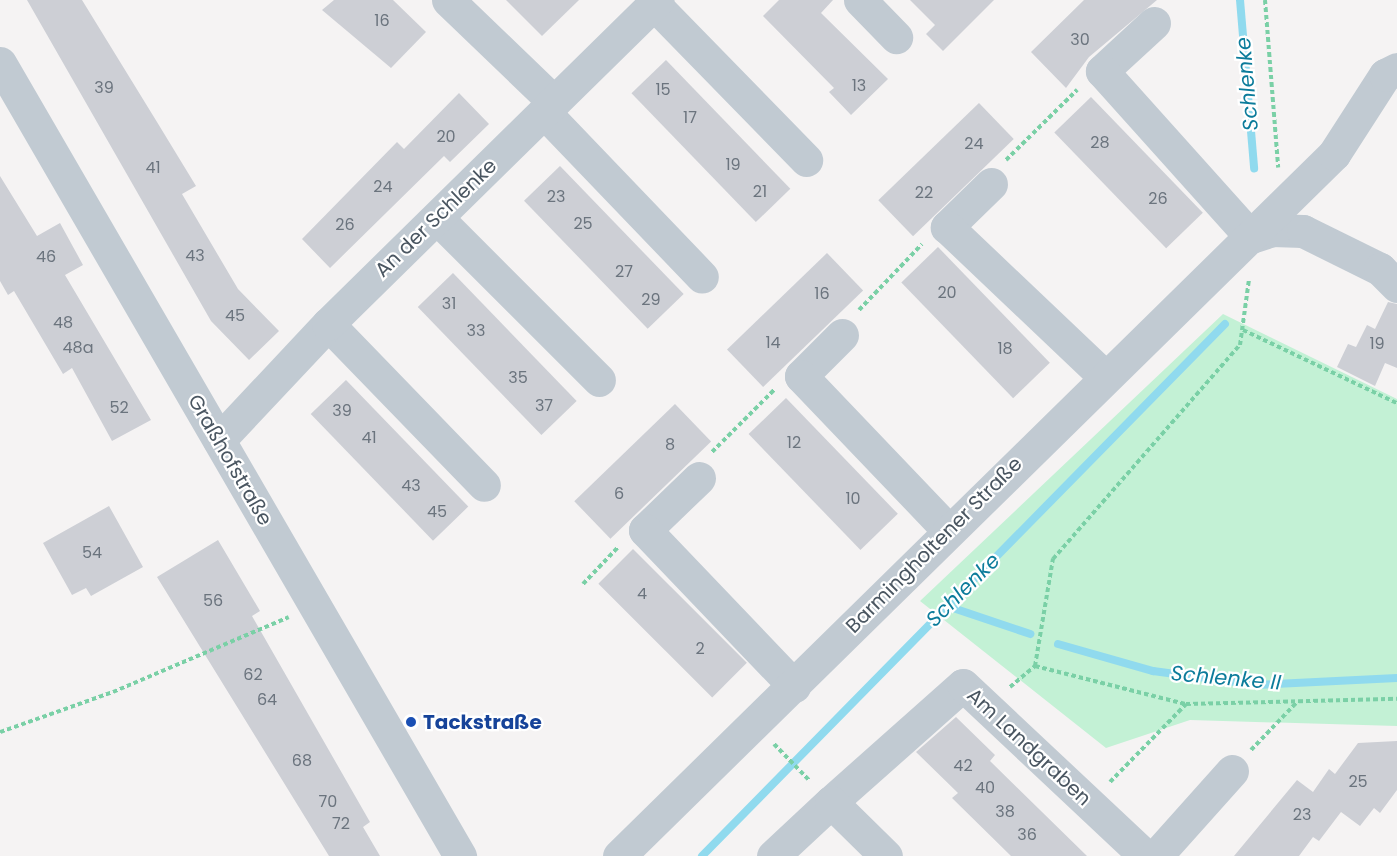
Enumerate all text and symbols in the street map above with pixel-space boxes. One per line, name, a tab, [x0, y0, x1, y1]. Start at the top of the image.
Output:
house number: 16	[374, 11, 390, 31]
house number: 30	[1070, 30, 1090, 50]
water label: Schlenke	[1230, 36, 1264, 132]
house number: 13	[852, 76, 866, 96]
house number: 39	[94, 78, 114, 98]
house number: 15	[655, 80, 671, 100]
house number: 17	[683, 108, 697, 128]
house number: 20	[436, 127, 456, 147]
house number: 28	[1090, 133, 1110, 153]
house number: 24	[964, 134, 984, 154]
street label: An der Schlenke	[370, 154, 502, 282]
house number: 19	[725, 155, 741, 175]
house number: 41	[145, 158, 161, 178]
house number: 24	[373, 177, 393, 197]
house number: 21	[753, 182, 767, 202]
house number: 22	[915, 183, 933, 203]
house number: 23	[547, 187, 565, 207]
house number: 26	[1148, 189, 1168, 209]
house number: 25	[573, 214, 593, 234]
house number: 26	[335, 215, 355, 235]
house number: 43	[185, 246, 205, 266]
house number: 46	[36, 247, 56, 267]
house number: 27	[615, 262, 633, 282]
house number: 20	[937, 283, 957, 303]
house number: 16	[814, 284, 830, 304]
house number: 29	[641, 290, 661, 310]
house number: 31	[442, 294, 456, 314]
house number: 45	[225, 306, 245, 326]
house number: 48	[53, 313, 73, 333]
house number: 33	[467, 321, 485, 341]
house number: 14	[765, 333, 781, 353]
house number: 19	[1369, 334, 1385, 354]
house number: 48a	[63, 338, 93, 358]
house number: 18	[997, 339, 1013, 359]
house number: 35	[508, 368, 528, 388]
street label: Graßhofstraße	[183, 390, 277, 530]
house number: 37	[535, 396, 553, 416]
house number: 52	[109, 398, 129, 418]
house number: 39	[332, 401, 352, 421]
house number: 41	[361, 428, 377, 448]
house number: 12	[787, 433, 801, 453]
house number: 8	[665, 435, 675, 455]
street label: Barmingholtener Straße	[841, 452, 1027, 638]
house number: 43	[401, 476, 421, 496]
house number: 6	[614, 484, 624, 504]
house number: 10	[845, 489, 861, 509]
house number: 45	[427, 502, 447, 522]
house number: 54	[82, 543, 102, 563]
water label: Schlenke	[921, 548, 1005, 632]
house number: 4	[637, 584, 647, 604]
house number: 56	[203, 591, 223, 611]
house number: 2	[695, 639, 705, 659]
water label: Schlenke II	[1170, 661, 1282, 695]
house number: 62	[243, 665, 263, 685]
street label: Am Landgraben	[962, 683, 1096, 811]
house number: 64	[257, 690, 277, 710]
place label: Tackstraße	[423, 710, 542, 734]
marker: Tackstraße	[404, 715, 418, 729]
house number: 68	[292, 751, 312, 771]
house number: 42	[953, 756, 973, 776]
house number: 25	[1348, 772, 1368, 792]
house number: 40	[975, 778, 995, 798]
house number: 70	[319, 792, 337, 812]
house number: 38	[995, 802, 1015, 822]
house number: 23	[1293, 805, 1311, 825]
house number: 72	[332, 814, 350, 834]
house number: 36	[1017, 825, 1037, 845]

